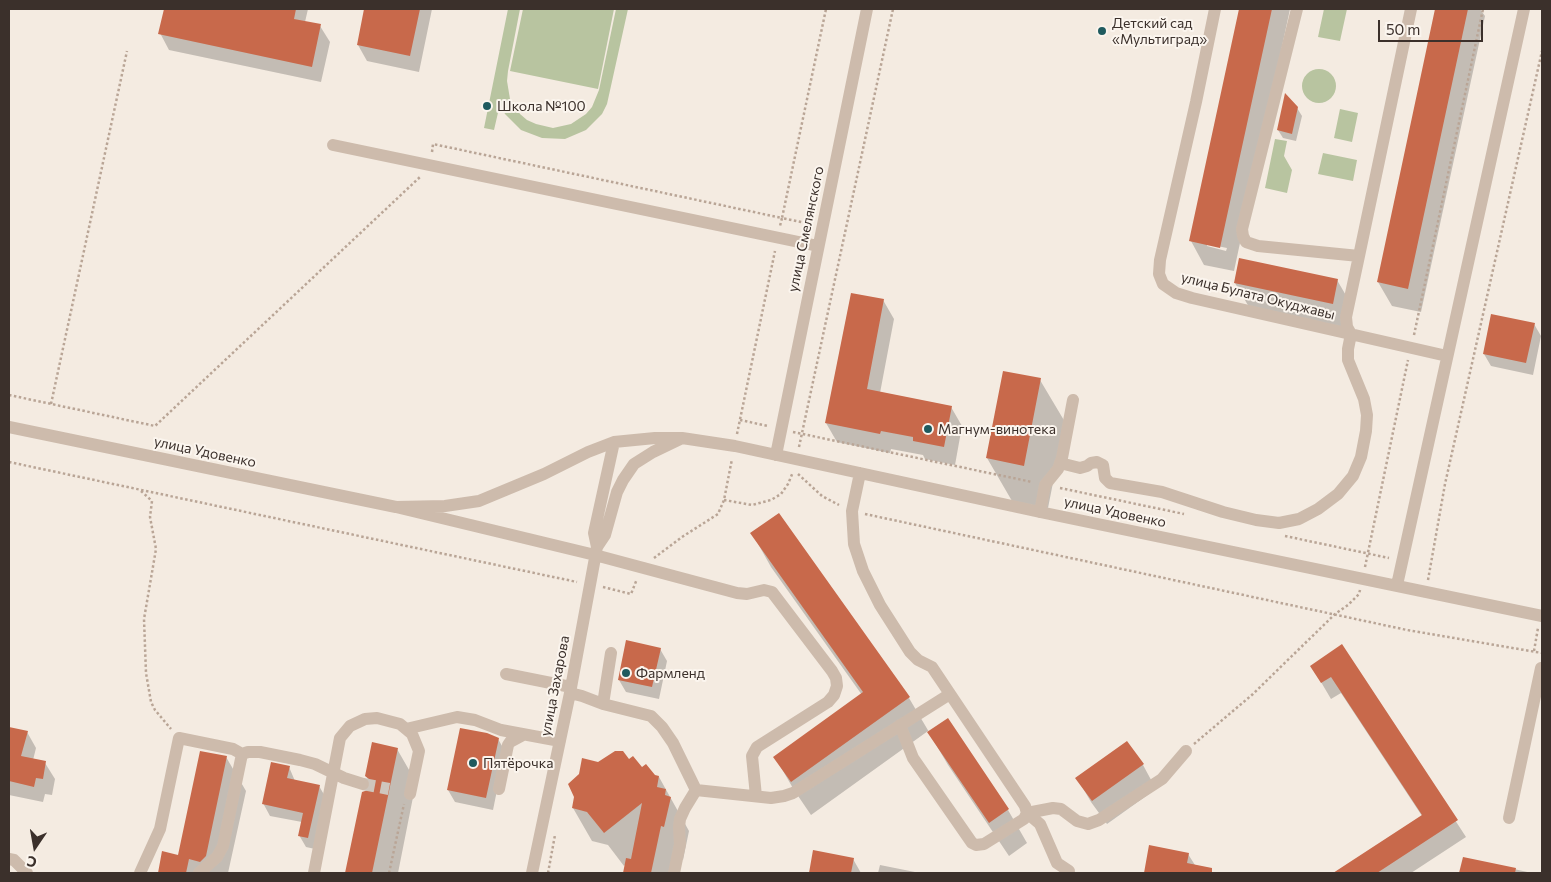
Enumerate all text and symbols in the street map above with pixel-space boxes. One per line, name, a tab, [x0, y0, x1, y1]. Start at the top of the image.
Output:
scale bar	[1381, 10, 1486, 42]
place label: Детский сад «Мультиград»	[1112, 15, 1207, 48]
text: 50 m	[1386, 20, 1420, 38]
marker: Детский сад «Мультиград»	[1096, 25, 1108, 37]
place label: Школа №100	[497, 98, 586, 114]
marker: Школа №100	[481, 100, 493, 112]
street label: улица Смелянского	[784, 165, 828, 293]
street label: улица Булата Окуджавы	[1179, 269, 1337, 323]
place label: Магнум-винотека	[938, 421, 1056, 437]
marker: Магнум-винотека	[922, 423, 934, 435]
street label: улица Удовенко	[152, 433, 258, 471]
street label: улица Удовенко	[1062, 493, 1168, 531]
street label: улица Захарова	[537, 634, 573, 738]
place label: Фармленд	[636, 665, 705, 681]
marker: Фармленд	[620, 667, 632, 679]
place label: Пятёрочка	[483, 755, 553, 771]
marker: Пятёрочка	[467, 757, 479, 769]
north arrow	[10, 822, 60, 872]
text: С	[25, 853, 38, 871]

